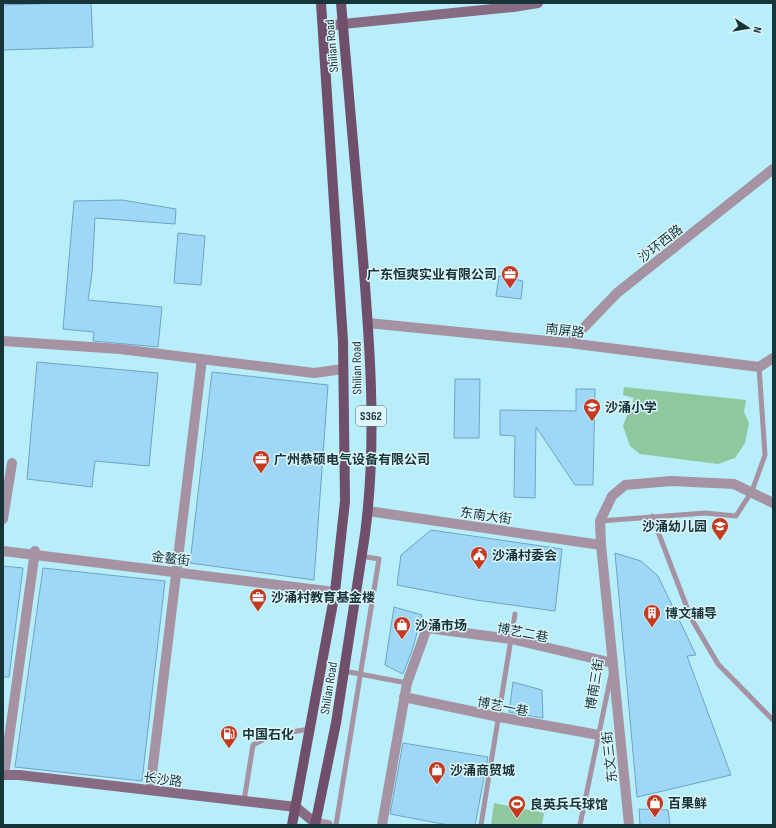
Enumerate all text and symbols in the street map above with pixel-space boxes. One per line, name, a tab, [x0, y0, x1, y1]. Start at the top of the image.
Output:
north arrow	[728, 8, 768, 48]
street label: Shilian Road	[322, 19, 342, 73]
text: N	[750, 26, 764, 34]
street label: 沙环西路	[635, 221, 686, 266]
office icon: 广东恒爽实业有限公司	[500, 264, 520, 289]
place label: 广东恒爽实业有限公司	[367, 267, 497, 283]
street label: 南屏路	[545, 321, 585, 341]
street label: Shilian Road	[349, 341, 365, 395]
school or university icon: 沙涌小学	[582, 397, 602, 422]
place label: 沙涌小学	[605, 400, 657, 416]
road number: S362	[356, 406, 386, 426]
office icon: 广州恭硕电气设备有限公司	[251, 449, 271, 474]
place label: 广州恭硕电气设备有限公司	[274, 452, 430, 468]
street label: 东南大街	[459, 504, 513, 528]
school or university icon: 沙涌幼儿园	[710, 516, 730, 541]
place label: 沙涌幼儿园	[642, 519, 707, 535]
public building icon: 沙涌村委会	[469, 545, 489, 570]
place label: 沙涌村委会	[492, 548, 557, 564]
street label: 金鳌街	[151, 549, 191, 569]
office icon: 沙涌村教育基金楼	[248, 587, 268, 612]
place label: 沙涌村教育基金楼	[271, 590, 375, 606]
building icon: 博文辅导	[642, 603, 662, 628]
place label: 博文辅导	[665, 606, 717, 622]
shop icon: 沙涌市场	[392, 615, 412, 640]
place label: 沙涌市场	[415, 618, 467, 634]
street label: 博艺二巷	[496, 620, 550, 646]
street label: 博南三街	[583, 657, 607, 711]
street label: Shilian Road	[317, 661, 341, 716]
street label: 博艺一巷	[476, 694, 530, 720]
fuel station icon: 中国石化	[219, 724, 239, 749]
place label: 中国石化	[242, 727, 294, 743]
street label: 东文三街	[599, 730, 621, 784]
shop icon: 沙涌商贸城	[427, 760, 447, 785]
place label: 沙涌商贸城	[450, 763, 515, 779]
street label: 长沙路	[143, 770, 183, 790]
shop icon: 百果鲜	[645, 793, 665, 818]
sports icon: 良英兵乓球馆	[507, 794, 527, 819]
place label: 百果鲜	[668, 796, 707, 812]
place label: 良英兵乓球馆	[530, 797, 608, 813]

